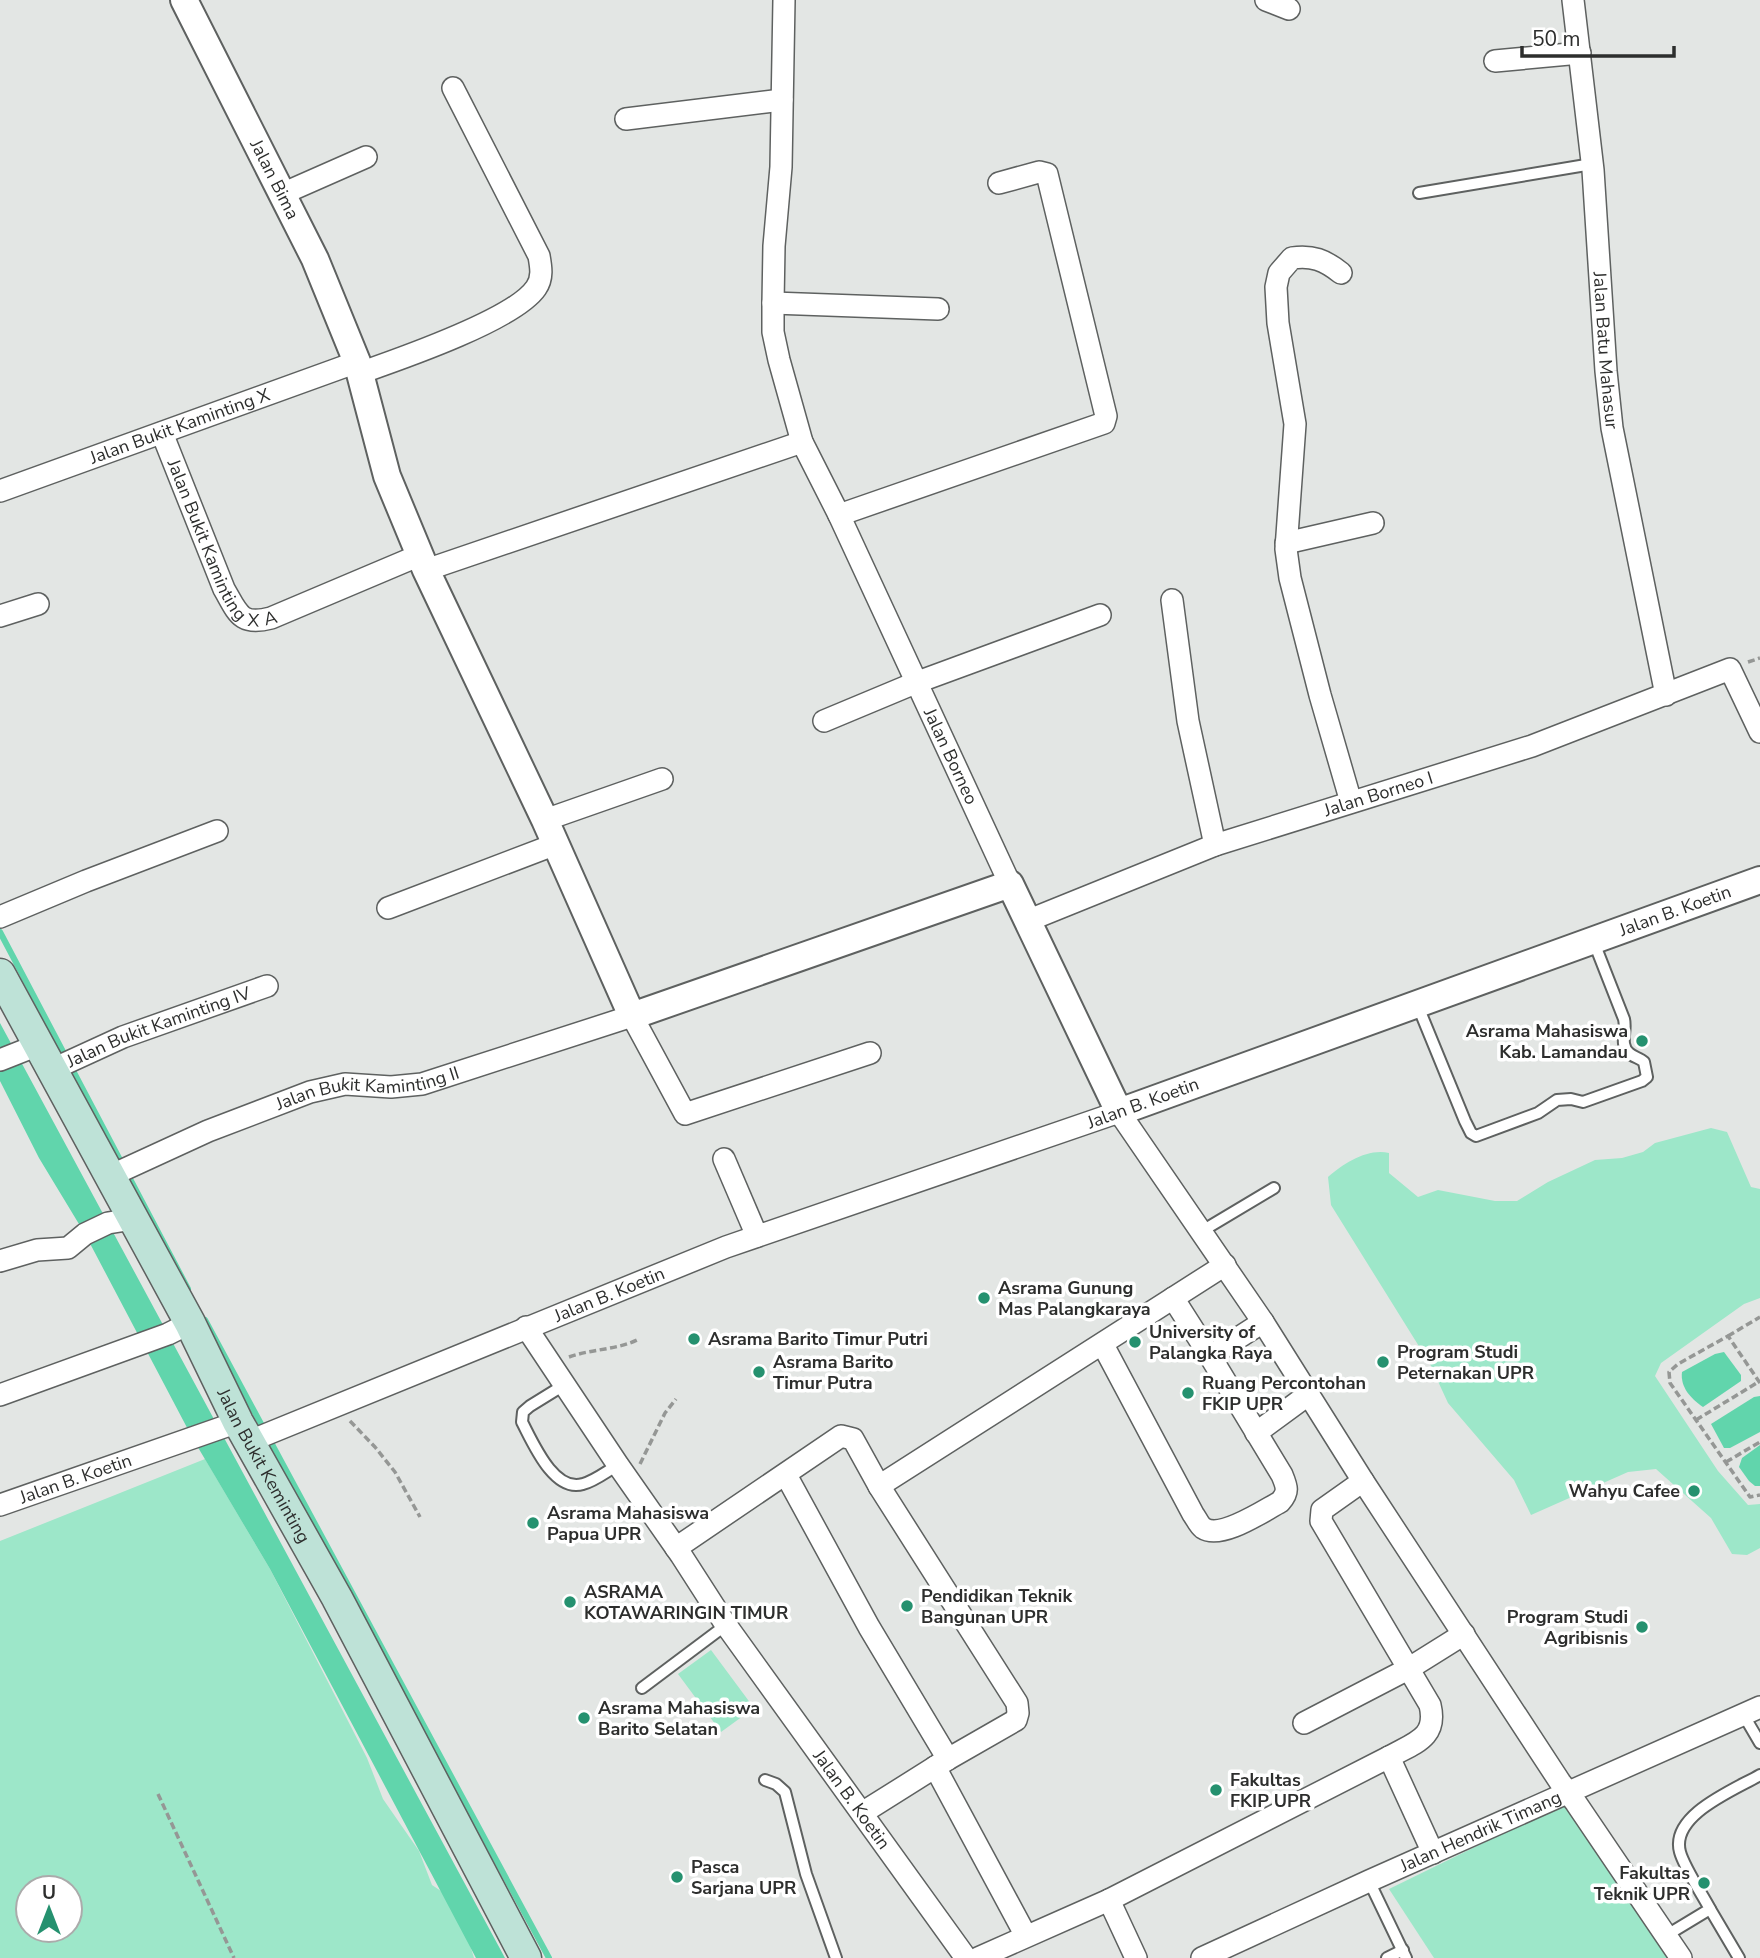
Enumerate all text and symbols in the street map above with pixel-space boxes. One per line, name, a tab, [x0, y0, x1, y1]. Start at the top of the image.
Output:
scale bar	[1522, 14, 1674, 58]
text: 50 m	[1532, 25, 1581, 53]
street label: Jalan Bima	[244, 134, 305, 223]
street label: Jalan Batu Mahasur	[1588, 270, 1624, 431]
street label: Jalan Bukit Kaminting X	[85, 382, 273, 470]
street label: Jalan Bukit Kaminting X A	[161, 455, 280, 633]
street label: Jalan Borneo	[918, 703, 984, 808]
street label: Jalan Borneo I	[1320, 766, 1436, 823]
street label: Jalan B. Koetin	[1615, 879, 1734, 942]
street label: Jalan Bukit Kaminting IV	[62, 981, 254, 1074]
place label: Asrama Mahasiswa Kab. Lamandau	[1466, 1019, 1628, 1064]
marker: Asrama Mahasiswa Kab. Lamandau	[1634, 1033, 1650, 1049]
street label: Jalan Bukit Kaminting II	[271, 1061, 462, 1116]
street label: Jalan B. Koetin	[1083, 1072, 1202, 1135]
street label: Jalan B. Koetin	[550, 1261, 668, 1328]
place label: Asrama Gunung Mas Palangkaraya	[998, 1276, 1151, 1321]
marker: Asrama Gunung Mas Palangkaraya	[976, 1290, 992, 1306]
place label: University of Palangka Raya	[1149, 1320, 1273, 1365]
place label: Asrama Barito Timur Putri	[708, 1327, 928, 1351]
marker: Asrama Barito Timur Putri	[686, 1331, 702, 1347]
marker: University of Palangka Raya	[1127, 1334, 1143, 1350]
place label: Program Studi Peternakan UPR	[1397, 1340, 1535, 1385]
place label: Asrama Barito Timur Putra	[773, 1350, 893, 1395]
marker: Program Studi Peternakan UPR	[1375, 1354, 1391, 1370]
marker: Asrama Barito Timur Putra	[751, 1364, 767, 1380]
place label: Ruang Percontohan FKIP UPR	[1202, 1371, 1366, 1416]
street label: Jalan Bukit Keminting	[211, 1383, 316, 1548]
marker: Ruang Percontohan FKIP UPR	[1180, 1385, 1196, 1401]
street label: Jalan B. Koetin	[15, 1448, 135, 1510]
place label: Wahyu Cafee	[1568, 1479, 1680, 1503]
marker: Wahyu Cafee	[1686, 1483, 1702, 1499]
place label: Asrama Mahasiswa Papua UPR	[547, 1501, 709, 1546]
marker: Asrama Mahasiswa Papua UPR	[525, 1515, 541, 1531]
place label: ASRAMA KOTAWARINGIN TIMUR	[584, 1580, 789, 1625]
place label: Pendidikan Teknik Bangunan UPR	[921, 1584, 1072, 1629]
marker: ASRAMA KOTAWARINGIN TIMUR	[562, 1594, 578, 1610]
marker: Pendidikan Teknik Bangunan UPR	[899, 1598, 915, 1614]
place label: Program Studi Agribisnis	[1507, 1605, 1628, 1650]
marker: Program Studi Agribisnis	[1634, 1619, 1650, 1635]
place label: Asrama Mahasiswa Barito Selatan	[598, 1696, 760, 1741]
marker: Asrama Mahasiswa Barito Selatan	[576, 1710, 592, 1726]
street label: Jalan B. Koetin	[807, 1744, 896, 1854]
place label: Fakultas FKIP UPR	[1230, 1768, 1312, 1813]
marker: Fakultas FKIP UPR	[1208, 1782, 1224, 1798]
street label: Jalan Hendrik Timang	[1395, 1785, 1565, 1878]
place label: Pasca Sarjana UPR	[691, 1855, 797, 1900]
place label: Fakultas Teknik UPR	[1594, 1861, 1691, 1906]
marker: Pasca Sarjana UPR	[669, 1869, 685, 1885]
north arrow	[14, 1874, 84, 1944]
marker: Fakultas Teknik UPR	[1696, 1875, 1712, 1891]
text: U	[42, 1880, 56, 1906]

